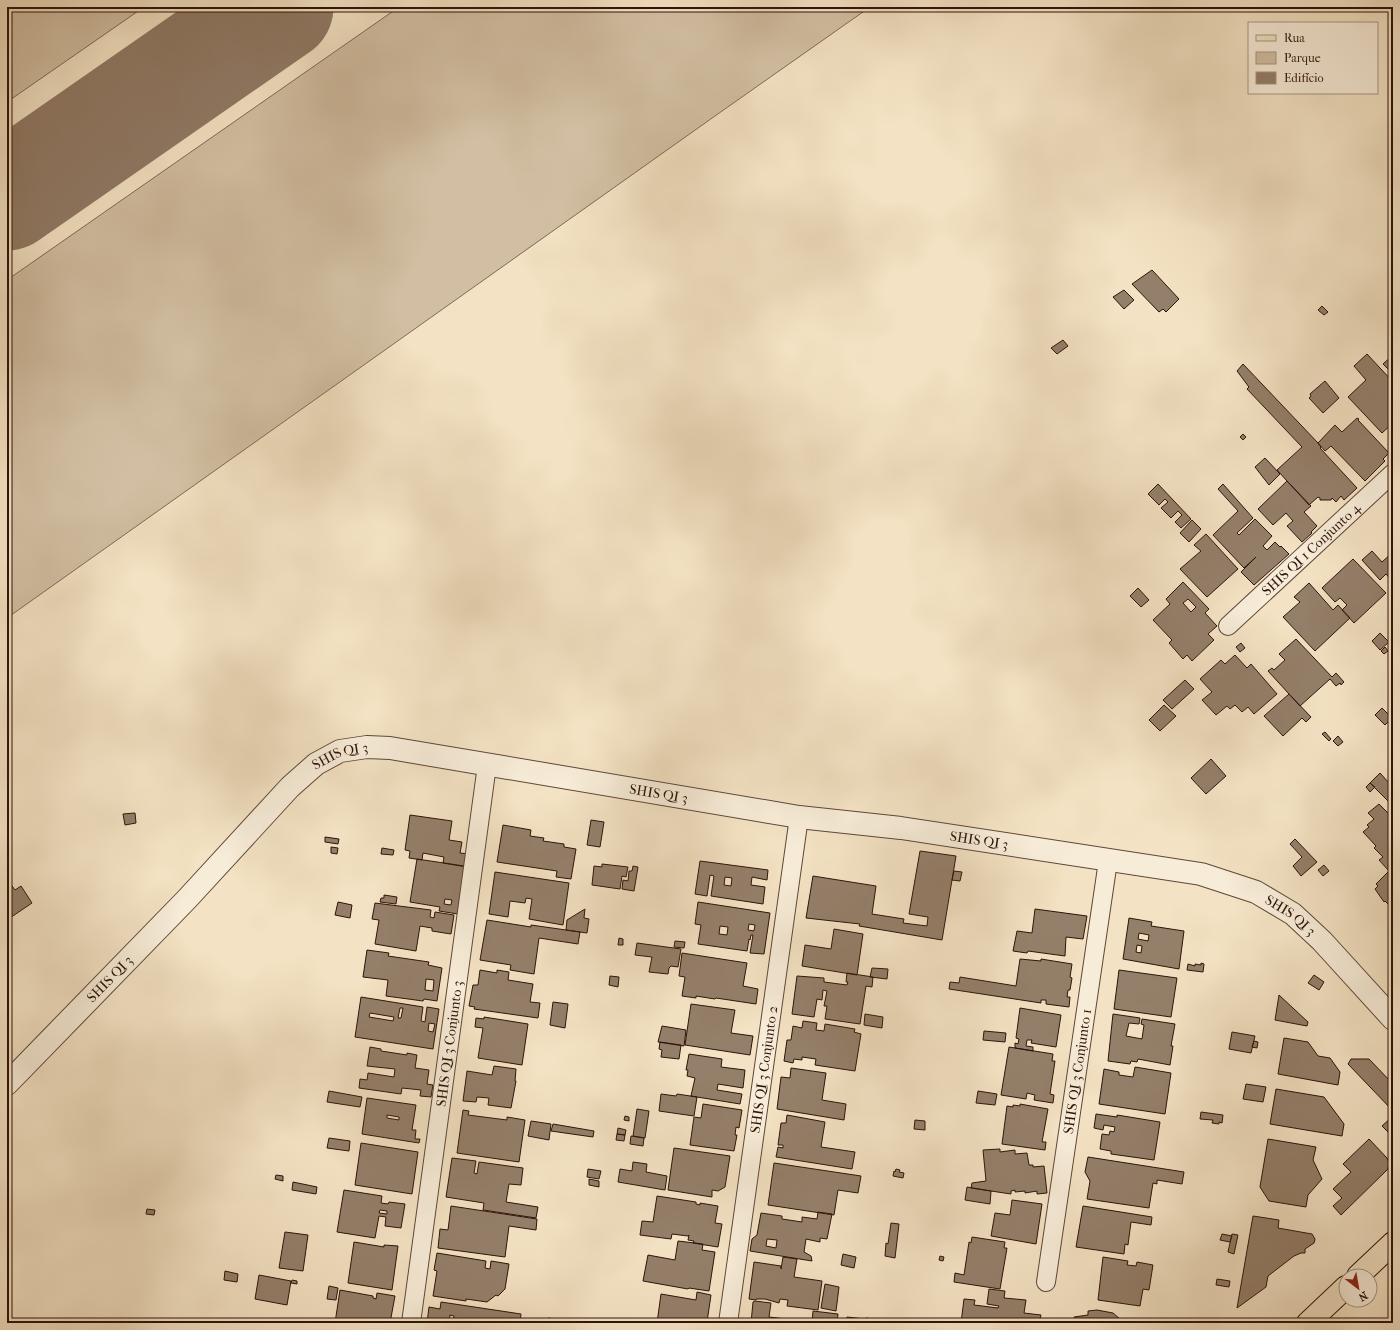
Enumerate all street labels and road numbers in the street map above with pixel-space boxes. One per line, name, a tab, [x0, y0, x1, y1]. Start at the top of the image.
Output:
street label: SHIS QI 1 Conjunto 4	[1258, 499, 1364, 599]
street label: SHIS QI 3	[309, 738, 369, 773]
street label: SHIS QI 3	[628, 780, 689, 807]
street label: SHIS QI 3	[949, 827, 1010, 853]
street label: SHIS QI 3	[1262, 891, 1319, 939]
street label: SHIS QI 3	[83, 952, 136, 1006]
street label: SHIS QI 3 Conjunto 3	[432, 980, 466, 1108]
street label: SHIS QI 3 Conjunto 2	[746, 1005, 781, 1134]
street label: SHIS QI 3 Conjunto 1	[1059, 1008, 1095, 1135]

